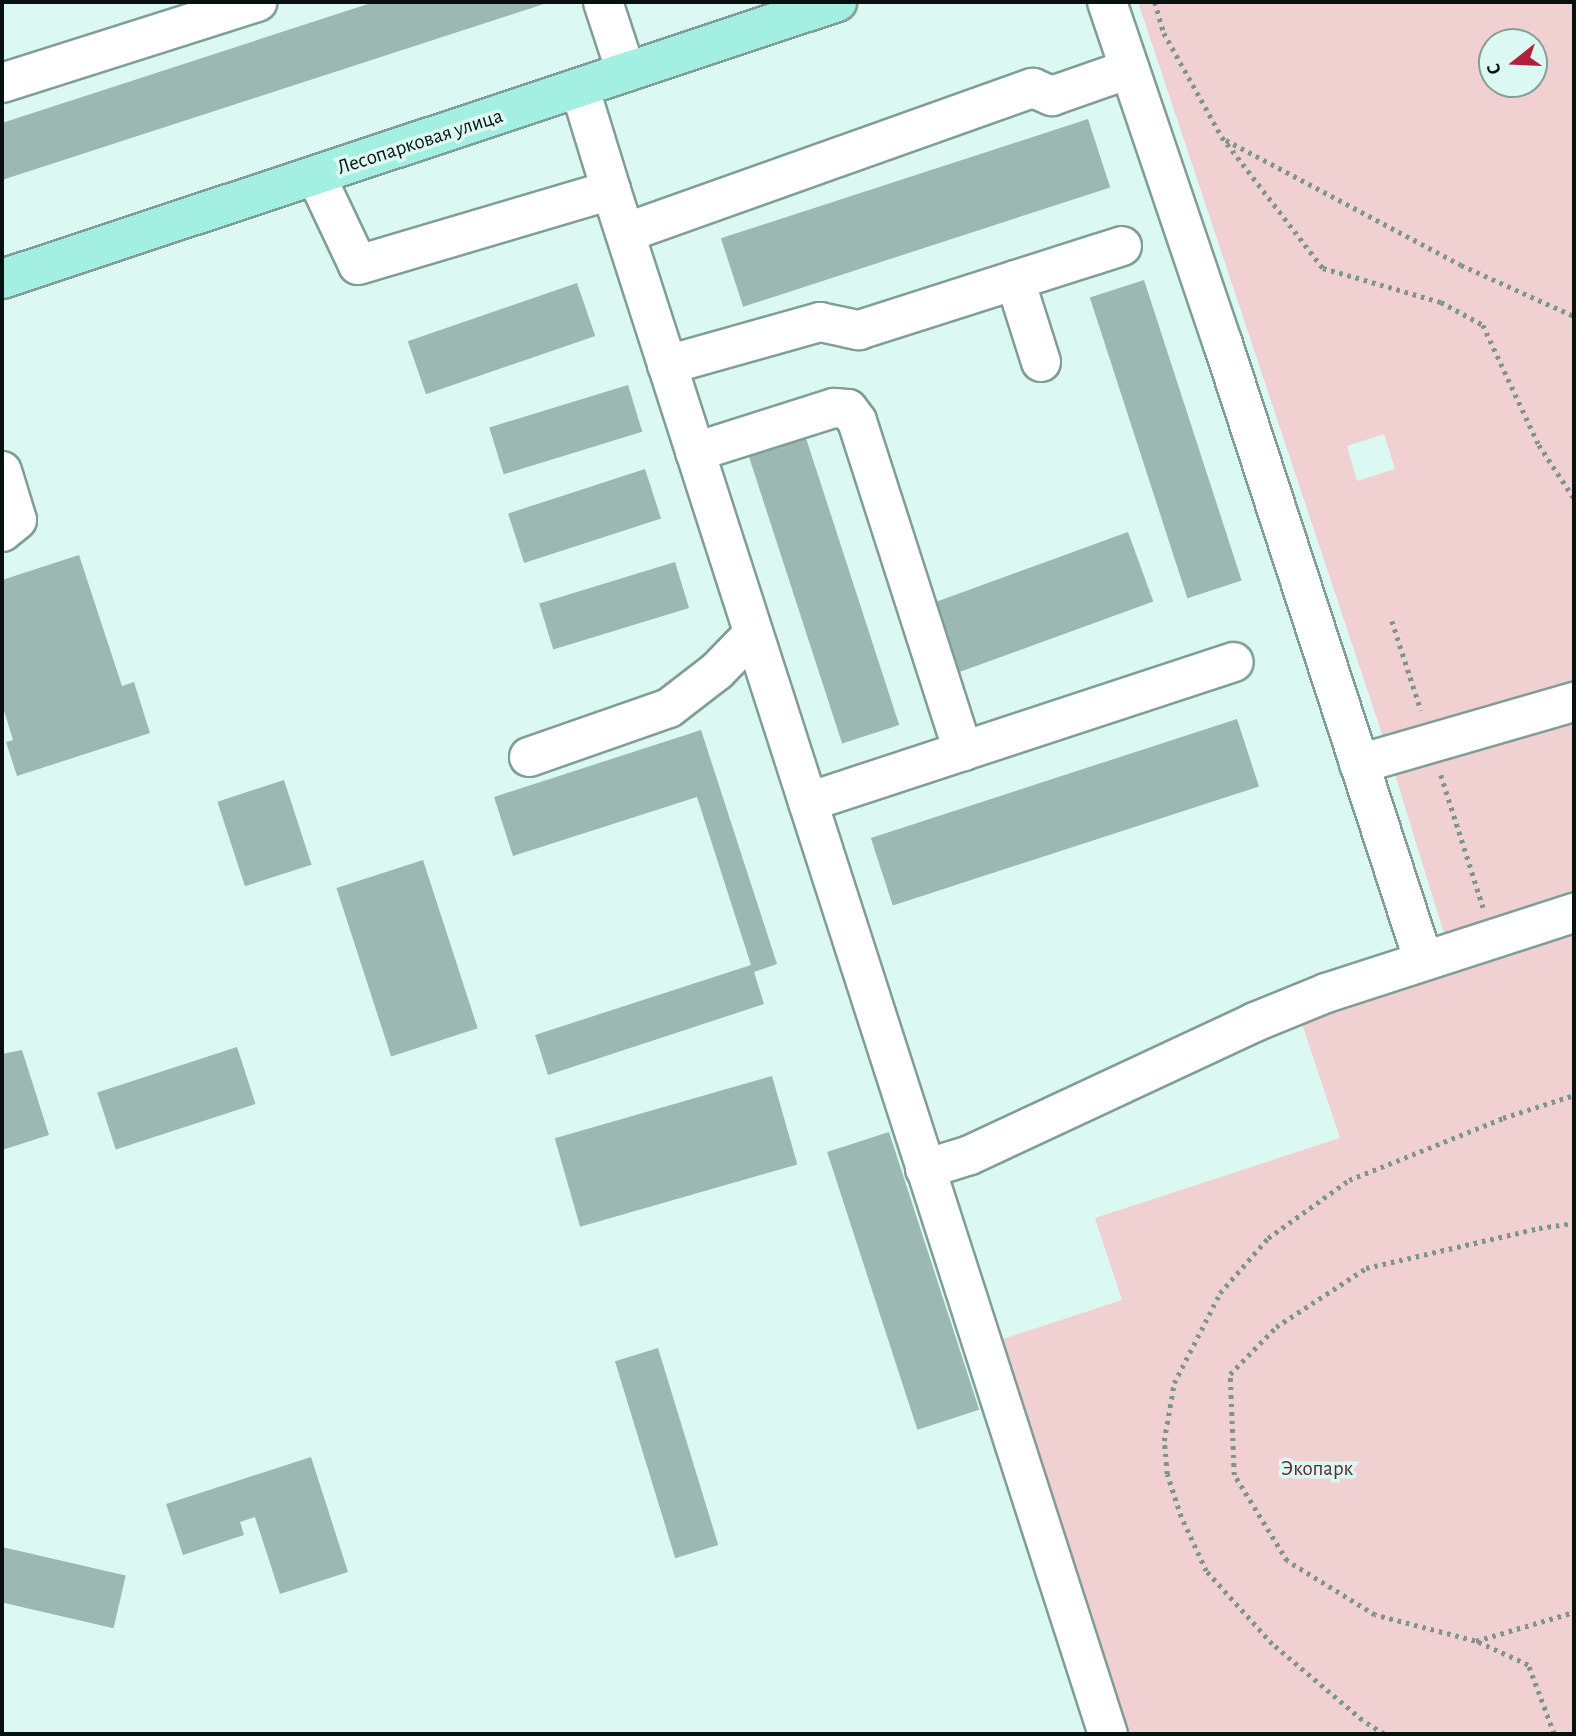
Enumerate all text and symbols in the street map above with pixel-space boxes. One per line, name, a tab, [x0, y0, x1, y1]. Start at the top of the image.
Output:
north arrow	[1478, 28, 1548, 98]
text: С	[1484, 61, 1505, 77]
street label: Лесопарковая улица	[334, 103, 506, 181]
park label: Экопарк	[1281, 1456, 1353, 1482]

